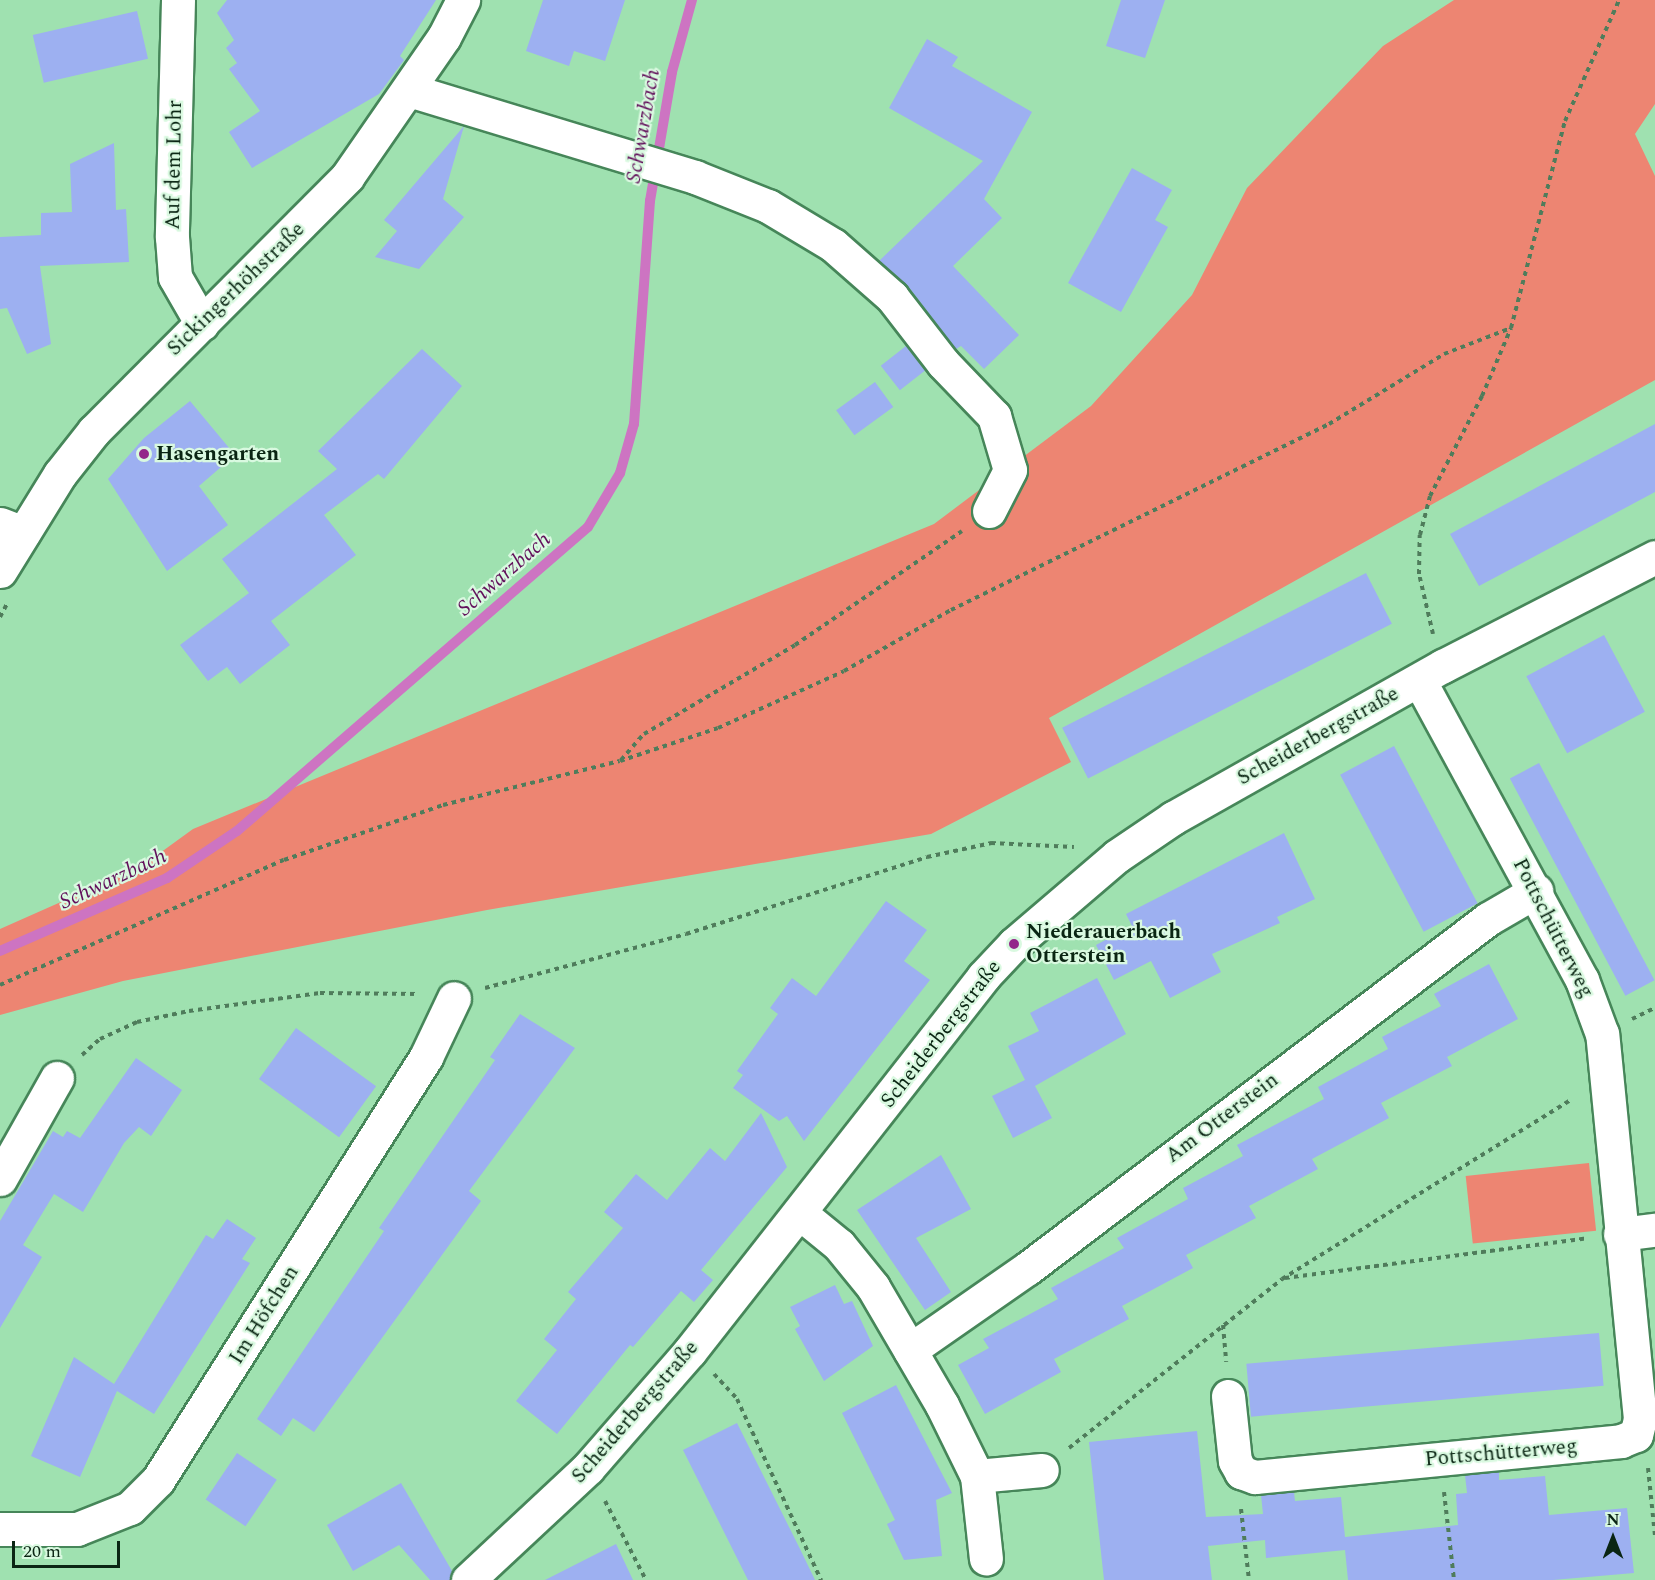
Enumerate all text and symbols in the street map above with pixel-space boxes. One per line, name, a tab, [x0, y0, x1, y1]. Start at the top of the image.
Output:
water label: Schwarzbach	[620, 67, 666, 185]
street label: Auf dem Lohr	[160, 100, 188, 230]
street label: Sickingerhöhstraße	[162, 217, 310, 361]
place label: Hasengarten	[156, 441, 279, 467]
marker: Hasengarten	[137, 447, 151, 461]
water label: Schwarzbach	[452, 526, 556, 622]
street label: Scheiderbergstraße	[1233, 681, 1403, 791]
water label: Schwarzbach	[55, 843, 171, 915]
street label: Pottschütterweg	[1507, 854, 1599, 1002]
place label: Niederauerbach Otterstein	[1026, 919, 1181, 969]
marker: Niederauerbach Otterstein	[1007, 937, 1021, 951]
street label: Scheiderbergstraße	[875, 955, 1007, 1113]
street label: Am Otterstein	[1161, 1067, 1283, 1169]
street label: Im Höfchen	[224, 1261, 304, 1369]
street label: Scheiderbergstraße	[566, 1336, 704, 1488]
street label: Pottschütterweg	[1424, 1434, 1578, 1472]
north arrow	[1583, 1508, 1643, 1568]
text: N	[1606, 1508, 1620, 1532]
scale bar	[15, 1529, 123, 1567]
text: 20 m	[23, 1538, 61, 1565]

